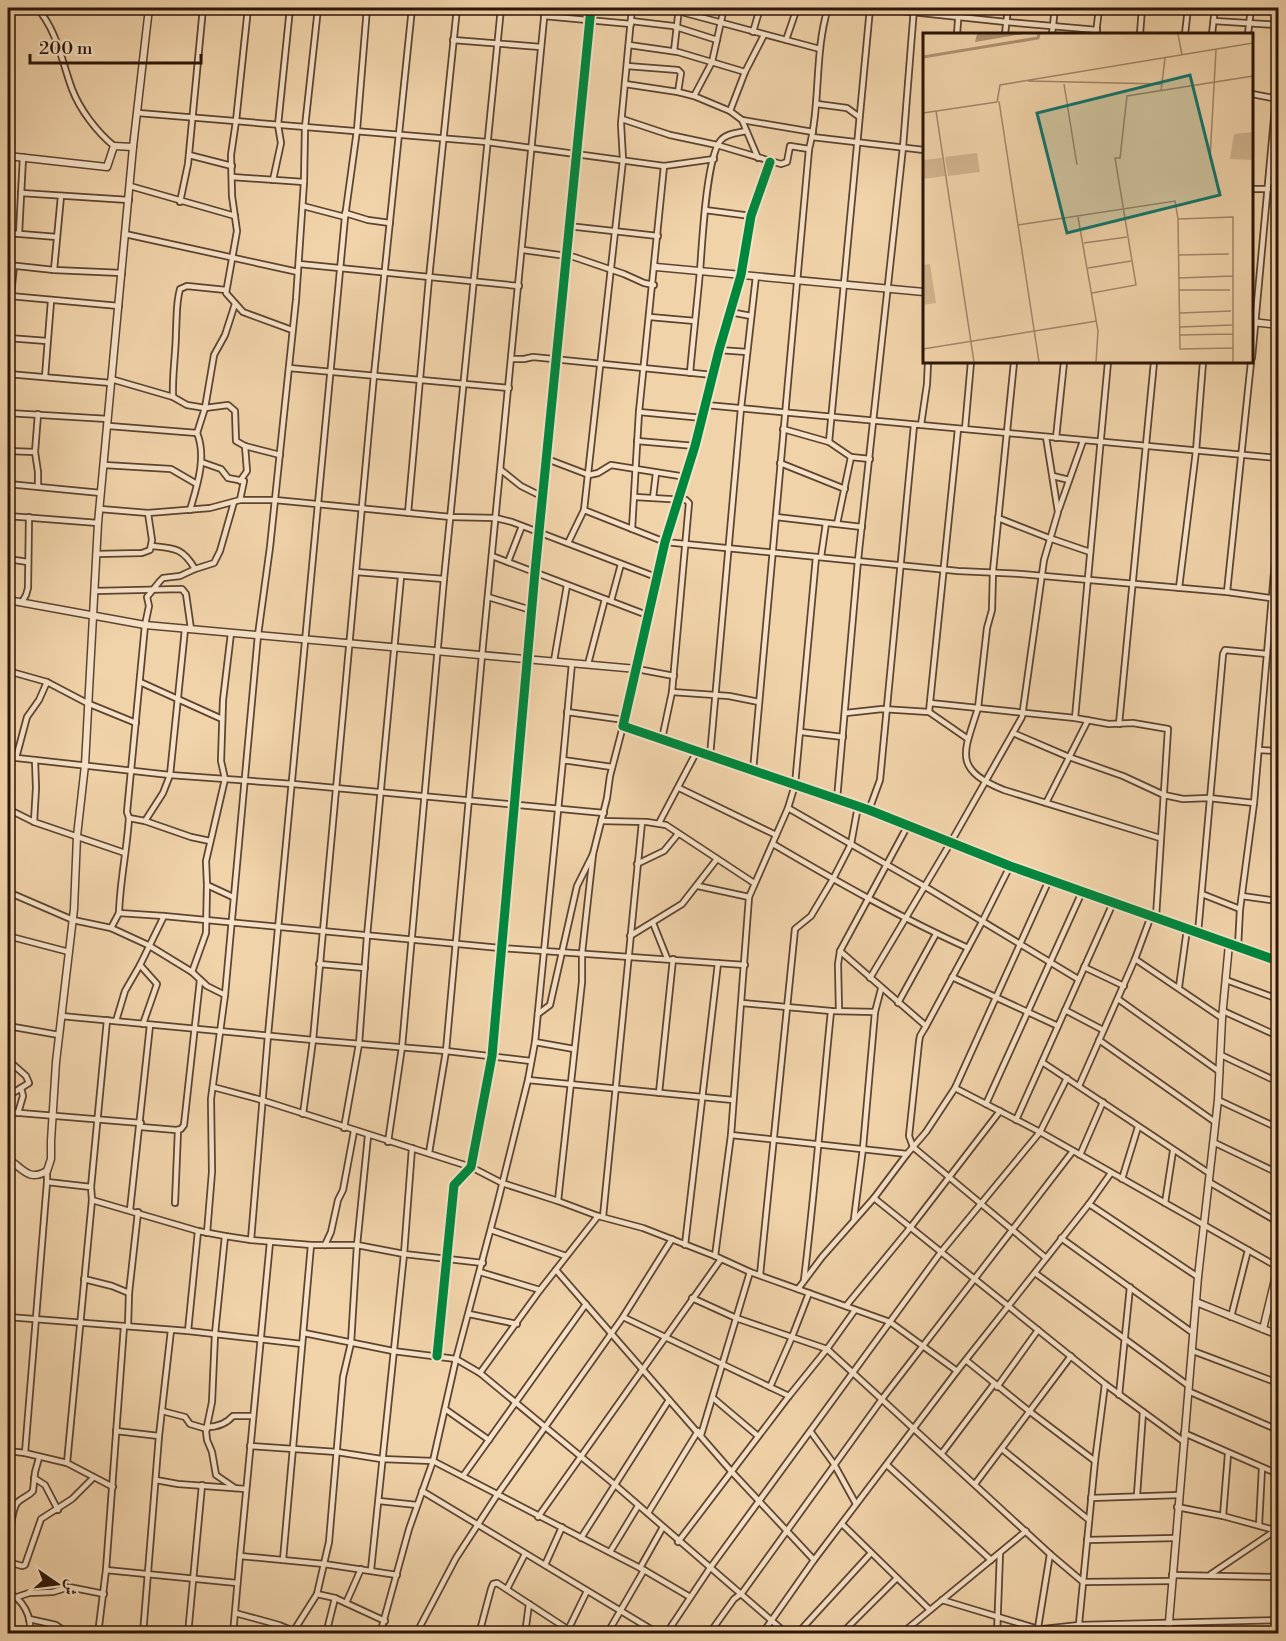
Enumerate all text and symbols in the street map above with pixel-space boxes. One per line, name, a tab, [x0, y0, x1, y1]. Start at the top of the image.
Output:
scale bar	[30, 27, 201, 65]
inset map	[923, 33, 1253, 363]
text: 200 m	[39, 37, 93, 60]
north arrow	[27, 1554, 87, 1614]
text: ش	[59, 1577, 82, 1598]

